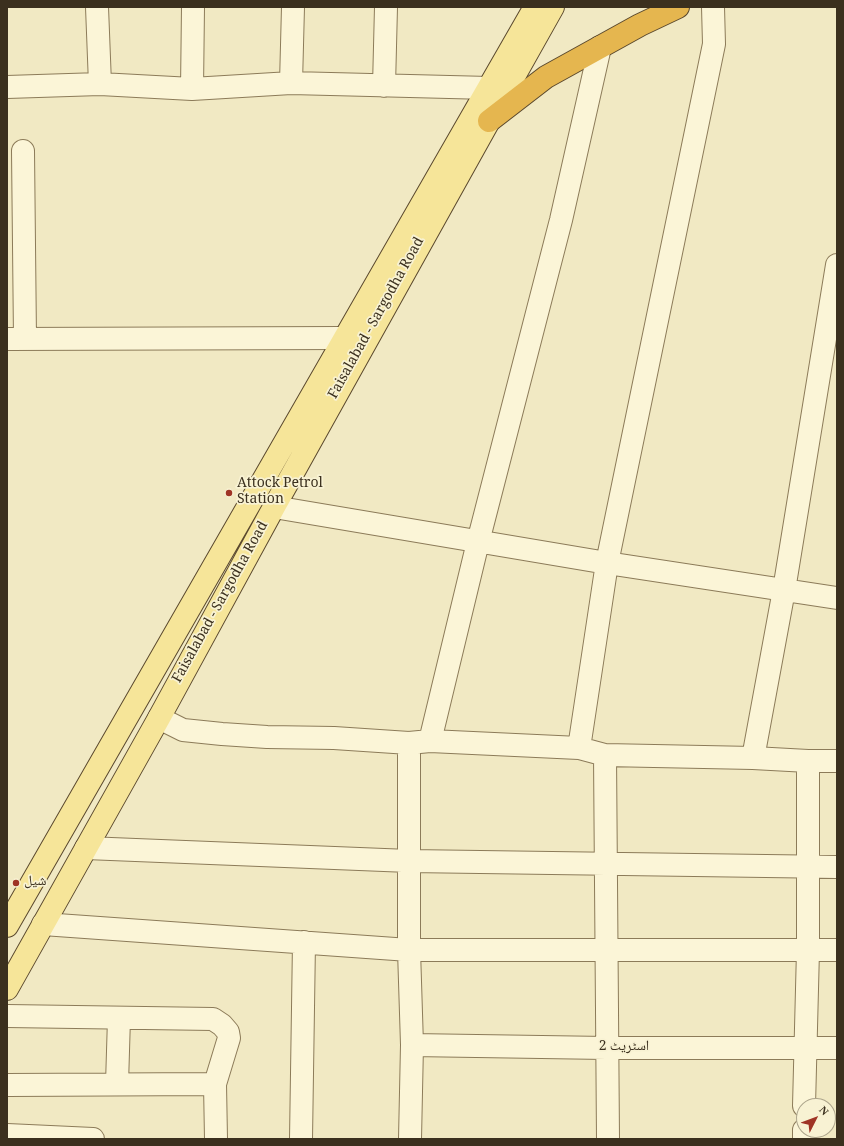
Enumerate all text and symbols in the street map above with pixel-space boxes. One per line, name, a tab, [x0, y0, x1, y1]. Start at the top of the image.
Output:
street label: Faisalabad - Sargodha Road	[327, 235, 429, 403]
place label: Attock Petrol Station	[237, 477, 323, 510]
marker: Attock Petrol Station	[224, 488, 234, 498]
street label: Faisalabad - Sargodha Road	[171, 519, 273, 687]
place label: شیل	[24, 875, 47, 891]
marker: شیل	[11, 878, 21, 888]
street label: اسٹریٹ 2	[599, 1040, 649, 1056]
north arrow	[796, 1098, 836, 1138]
text: N	[817, 1104, 831, 1118]

